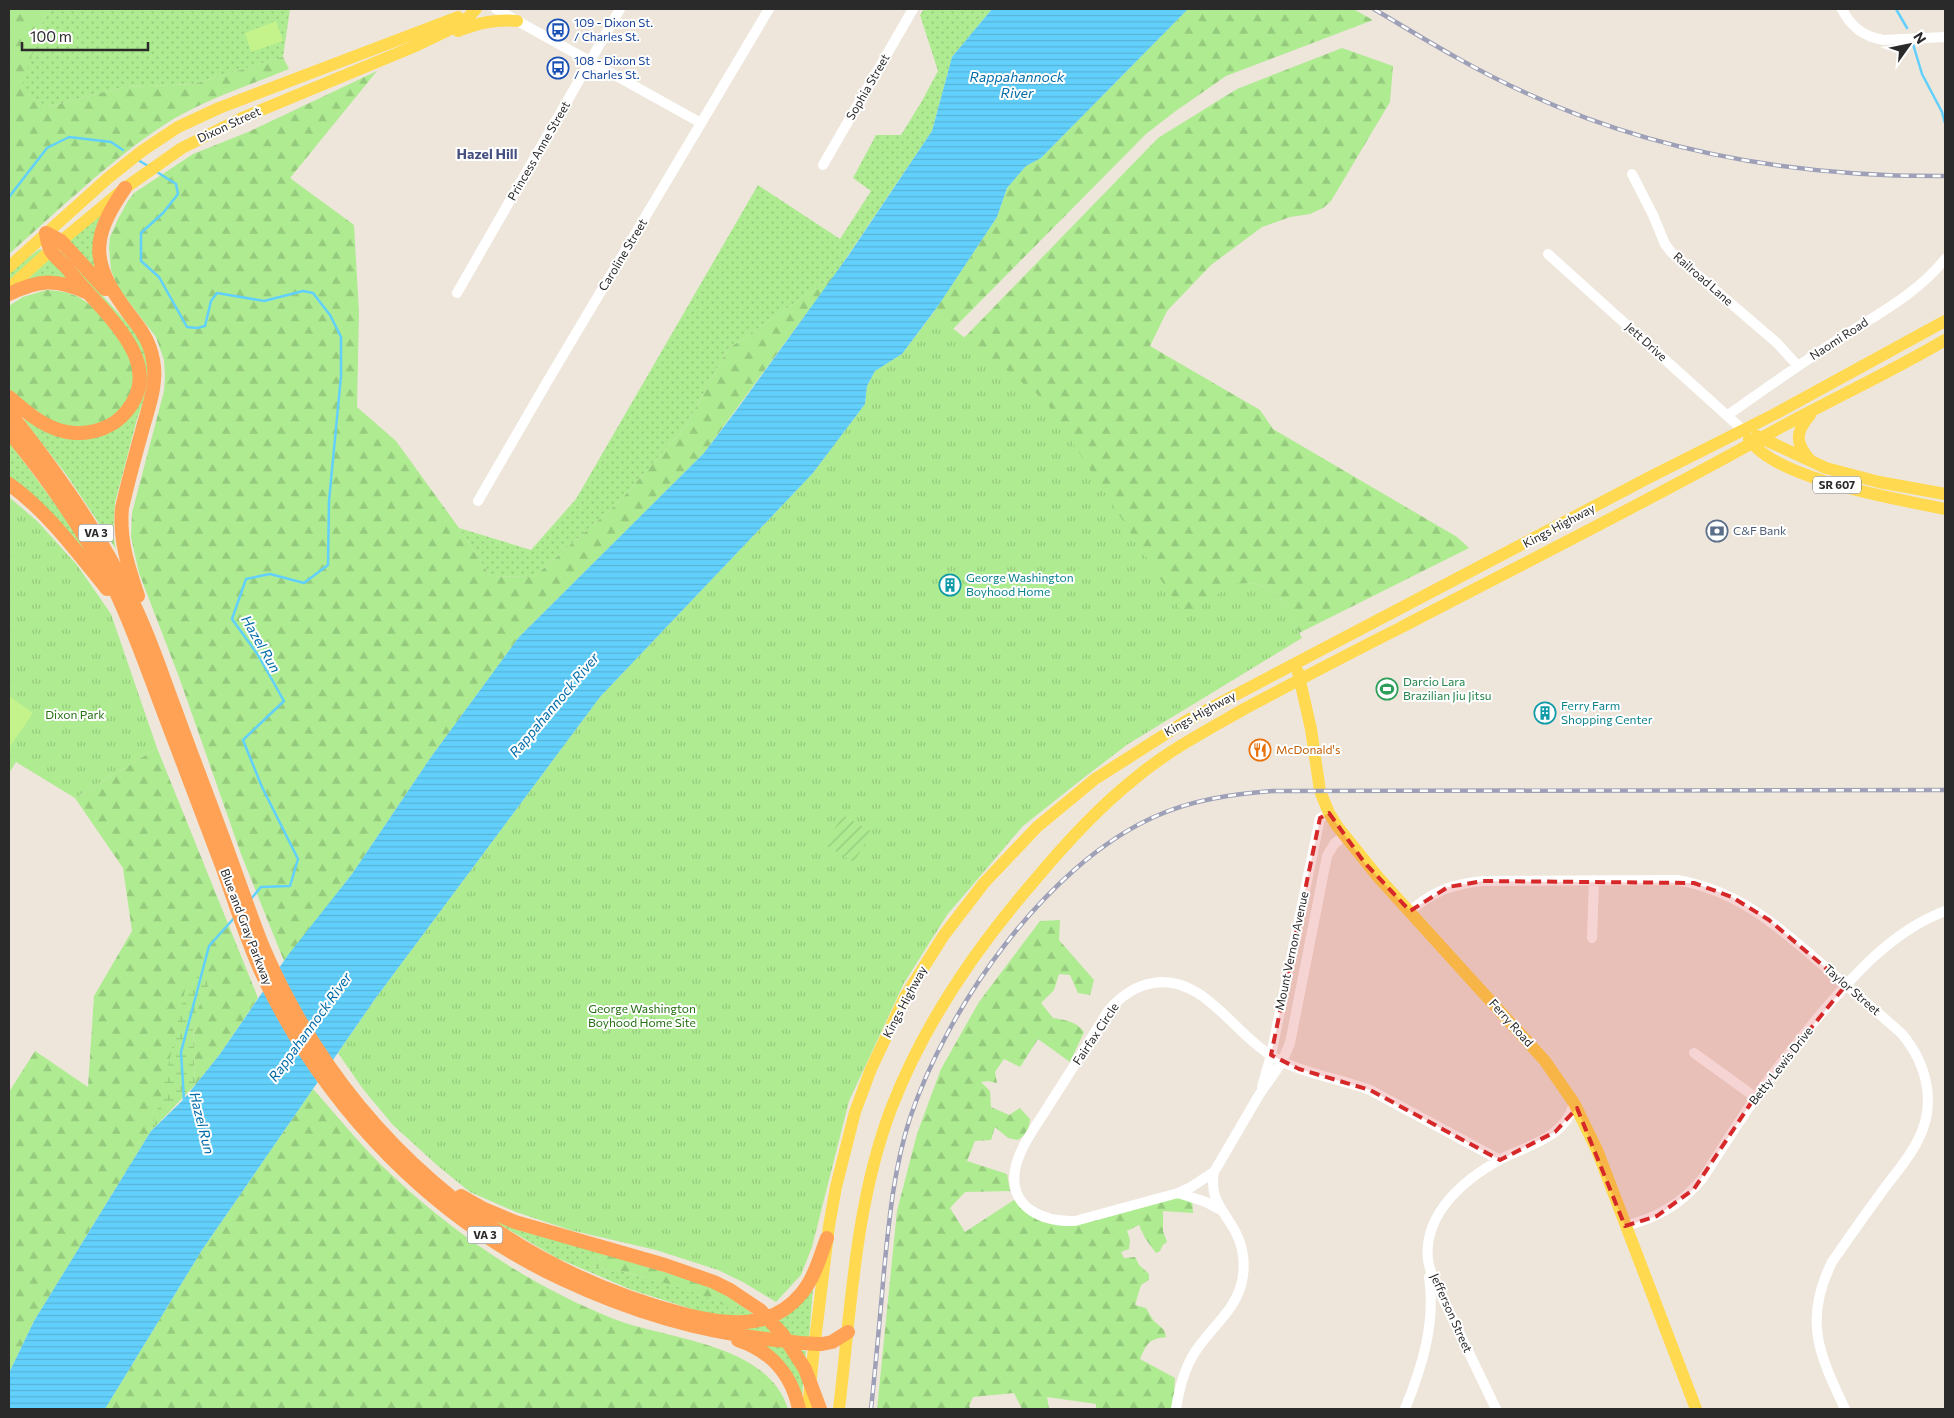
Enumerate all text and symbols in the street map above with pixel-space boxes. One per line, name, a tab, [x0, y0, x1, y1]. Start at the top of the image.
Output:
place label: 109 - Dixon St. / Charles St.	[574, 15, 653, 43]
bus stop icon: 109 - Dixon St. / Charles St.	[546, 18, 570, 42]
scale bar	[22, 20, 149, 52]
north arrow	[1884, 20, 1934, 70]
text: 100 m	[30, 27, 72, 45]
text: N	[1910, 29, 1930, 47]
street label: Sophia Street	[843, 51, 892, 122]
place label: 108 - Dixon St / Charles St.	[574, 53, 650, 81]
bus stop icon: 108 - Dixon St / Charles St.	[546, 56, 570, 80]
water label: Rappahannock River	[970, 68, 1065, 101]
street label: Princess Anne Street	[504, 98, 572, 203]
street label: Dixon Street	[195, 103, 263, 145]
district label: Hazel Hill	[457, 145, 517, 162]
street label: Caroline Street	[595, 216, 649, 293]
street label: Railroad Lane	[1671, 249, 1736, 308]
street label: Naomi Road	[1807, 314, 1870, 362]
street label: Jett Drive	[1622, 319, 1670, 364]
road number: SR 607	[1813, 476, 1861, 494]
street label: Kings Highway	[1520, 500, 1597, 550]
bank icon: C&F Bank	[1705, 519, 1729, 543]
place label: C&F Bank	[1733, 523, 1787, 537]
road number: VA 3	[78, 524, 114, 542]
place label: George Washington Boyhood Home	[966, 570, 1074, 598]
building icon: George Washington Boyhood Home	[938, 573, 962, 597]
water label: Hazel Run	[238, 612, 285, 676]
water label: Rappahannock River	[505, 649, 602, 760]
place label: Darcio Lara Brazilian Jiu Jitsu	[1403, 674, 1492, 703]
sports icon: Darcio Lara Brazilian Jiu Jitsu	[1375, 677, 1399, 701]
street label: Kings Highway	[1161, 688, 1238, 739]
place label: Ferry Farm Shopping Center	[1561, 698, 1653, 726]
building icon: Ferry Farm Shopping Center	[1533, 701, 1557, 725]
park label: Dixon Park	[45, 707, 105, 721]
restaurant icon: McDonald's	[1248, 738, 1272, 762]
place label: McDonald's	[1276, 742, 1340, 756]
street label: Blue and Gray Parkway	[218, 866, 276, 987]
street label: Mount Vernon Avenue	[1272, 890, 1310, 1012]
street label: Taylor Street	[1822, 961, 1884, 1018]
street label: Kings Highway	[879, 963, 929, 1040]
water label: Rappahannock River	[264, 969, 355, 1084]
street label: Ferry Road	[1487, 996, 1537, 1049]
street label: Fairfax Circle	[1069, 1000, 1121, 1067]
park label: George Washington Boyhood Home Site	[588, 1001, 696, 1029]
street label: Betty Lewis Drive	[1746, 1024, 1815, 1107]
water label: Hazel Run	[187, 1090, 218, 1156]
road number: VA 3	[468, 1226, 502, 1244]
street label: Jefferson Street	[1427, 1271, 1476, 1355]

